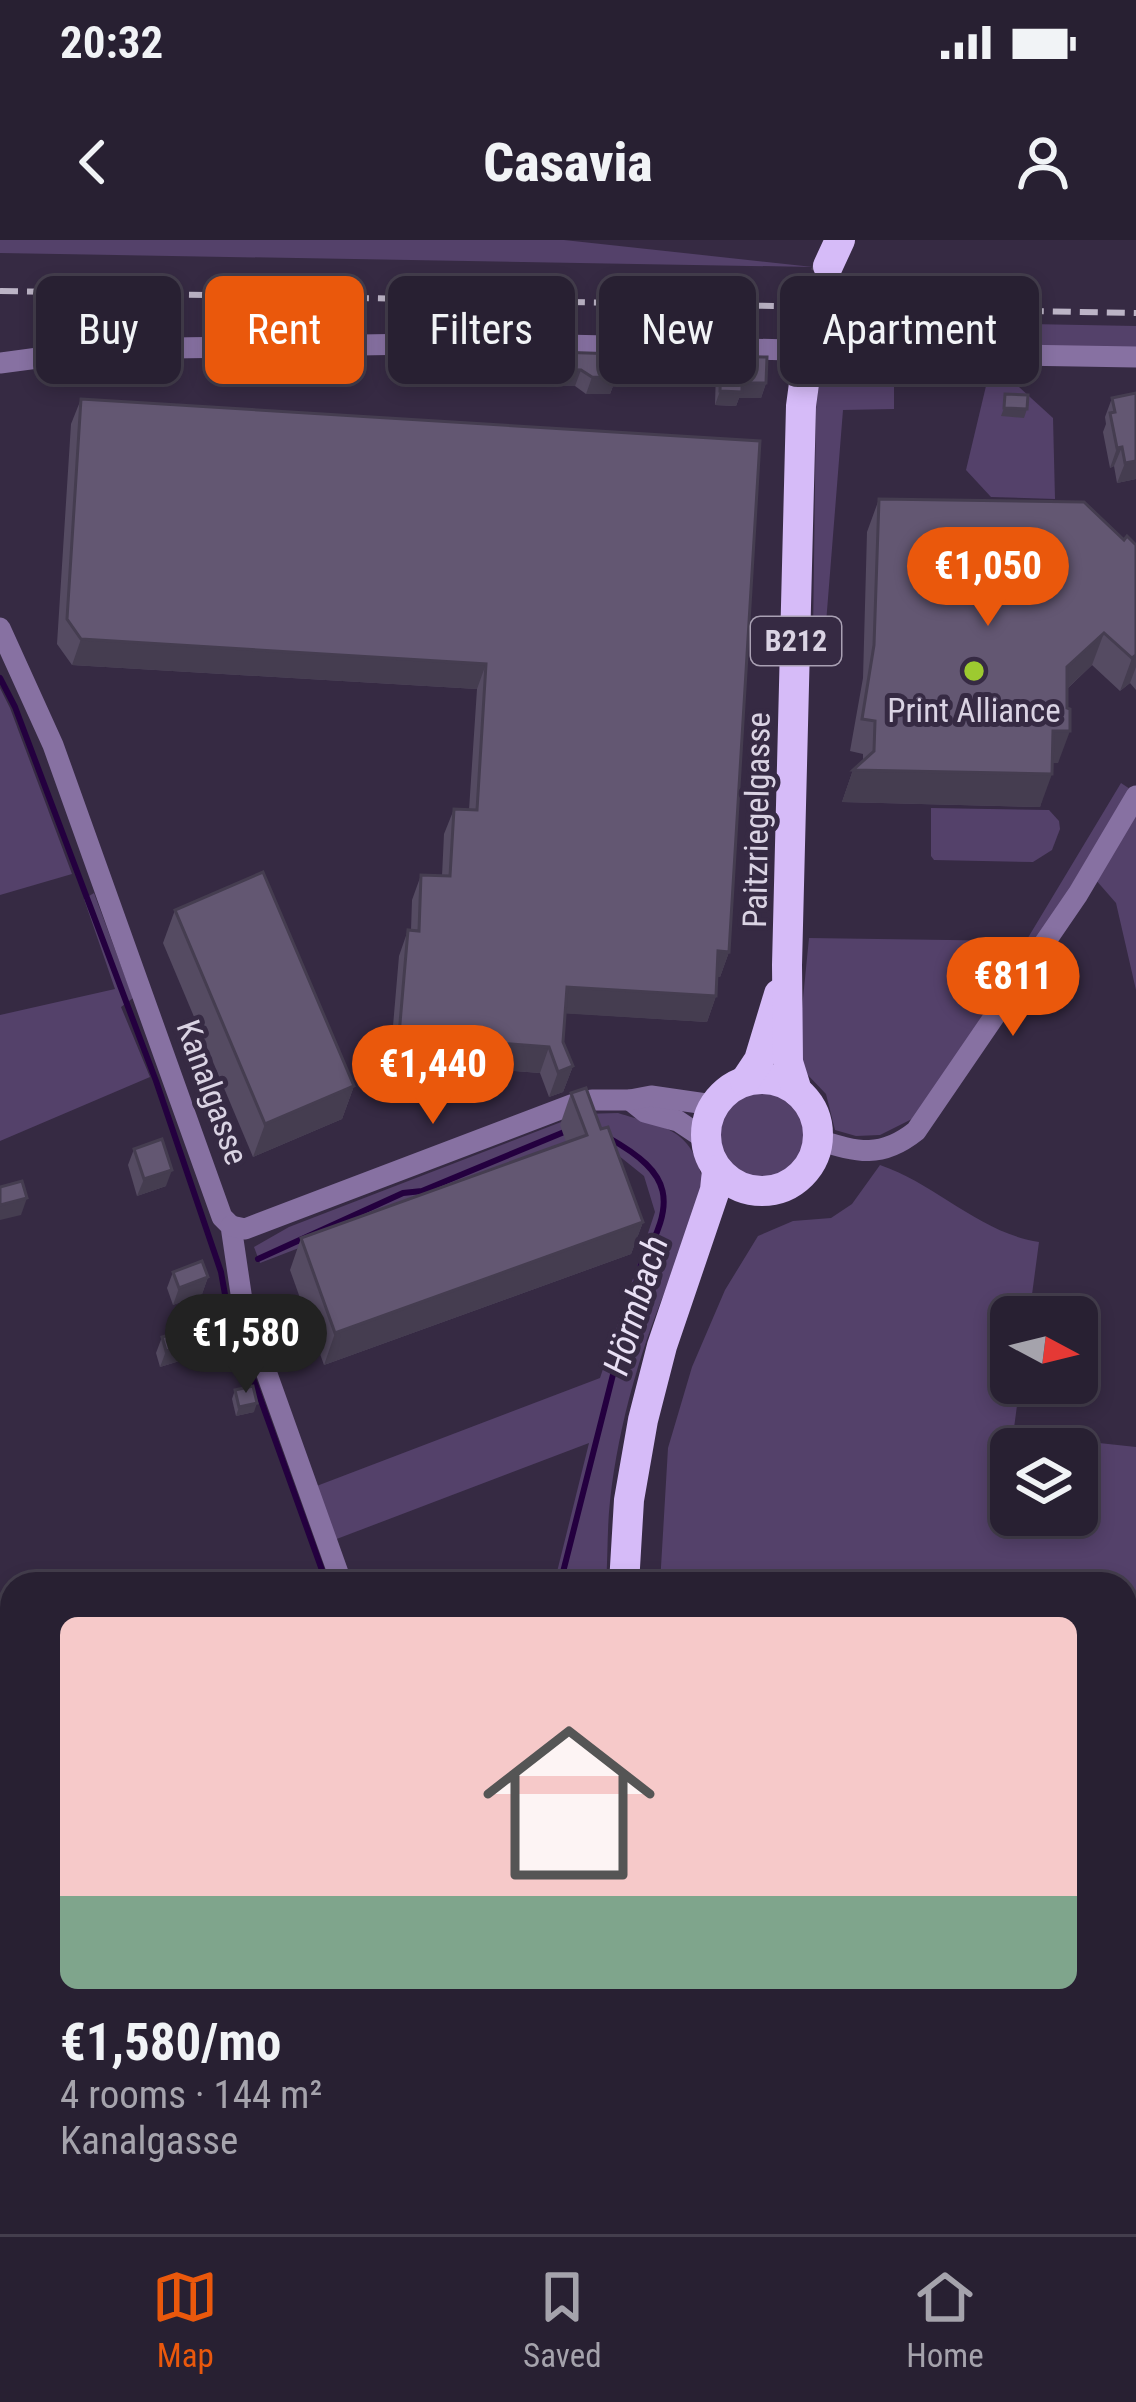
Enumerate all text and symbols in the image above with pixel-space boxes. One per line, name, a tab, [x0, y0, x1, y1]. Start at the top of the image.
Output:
text: 20:32	[60, 16, 163, 69]
icon: back	[60, 129, 126, 195]
icon: person	[1010, 129, 1076, 195]
text: Casavia	[483, 131, 653, 194]
chip: Buy	[36, 276, 181, 384]
chip: Rent	[205, 276, 364, 384]
chip: Filters	[388, 276, 575, 384]
chip: New	[599, 276, 756, 384]
chip: Apartment	[780, 276, 1039, 384]
pin: €1,050	[890, 527, 1086, 629]
text: €1,050	[934, 543, 1042, 589]
road number: B212	[751, 617, 841, 665]
marker: Print Alliance	[961, 658, 987, 684]
place label: Print Alliance	[887, 691, 1061, 730]
street label: Paitzriegelgasse	[735, 712, 778, 928]
pin: €811	[942, 937, 1084, 1039]
text: €811	[974, 953, 1052, 999]
street label: Kanalgasse	[168, 1015, 257, 1170]
pin: €1,440	[335, 1025, 531, 1127]
text: €1,440	[379, 1041, 487, 1087]
water label: Hörmbach	[595, 1231, 677, 1380]
pin: €1,580	[148, 1294, 344, 1396]
north arrow	[990, 1296, 1098, 1404]
map controls	[990, 1296, 1098, 1536]
text: €1,580	[192, 1310, 300, 1356]
button: layers	[990, 1428, 1098, 1536]
icon: home	[461, 1695, 677, 1911]
text: €1,580/mo	[60, 2013, 281, 2072]
text: 4 rooms · 144 m²	[60, 2072, 322, 2118]
text: Kanalgasse	[60, 2118, 238, 2164]
tab: Map	[152, 2264, 218, 2375]
tab: Saved	[523, 2264, 602, 2375]
tab: Home	[906, 2264, 984, 2375]

